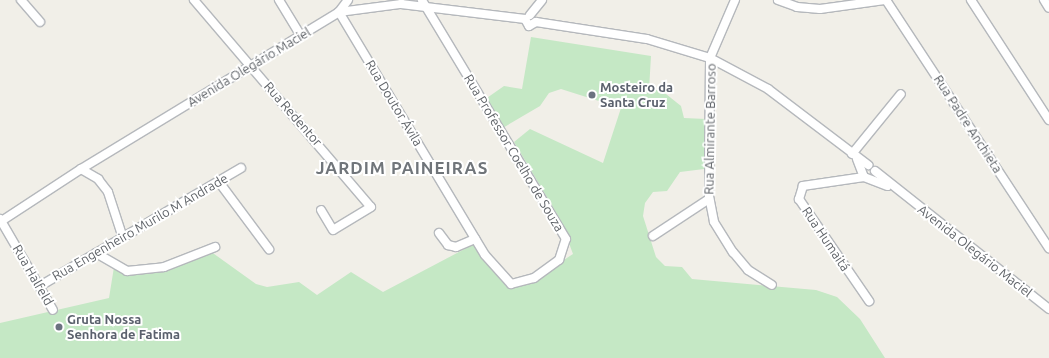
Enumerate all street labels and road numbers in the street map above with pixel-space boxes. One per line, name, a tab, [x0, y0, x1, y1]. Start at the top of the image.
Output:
street label: Avenida Olegário Maciel	[185, 24, 313, 110]
street label: Rua Doutor Ávila	[362, 57, 426, 149]
street label: Rua Almirante Barroso	[701, 63, 719, 195]
street label: Rua Professor Coelho de Souza	[461, 72, 567, 234]
street label: Rua Padre Anchieta	[931, 72, 1005, 176]
street label: Rua Redentor	[261, 79, 325, 149]
street label: Rua Engenheiro Murilo M Andrade	[49, 170, 231, 284]
street label: Avenida Olegário Maciel	[915, 201, 1035, 301]
street label: Rua Humaitá	[799, 204, 853, 274]
street label: Rua Halfeld	[9, 242, 57, 308]

